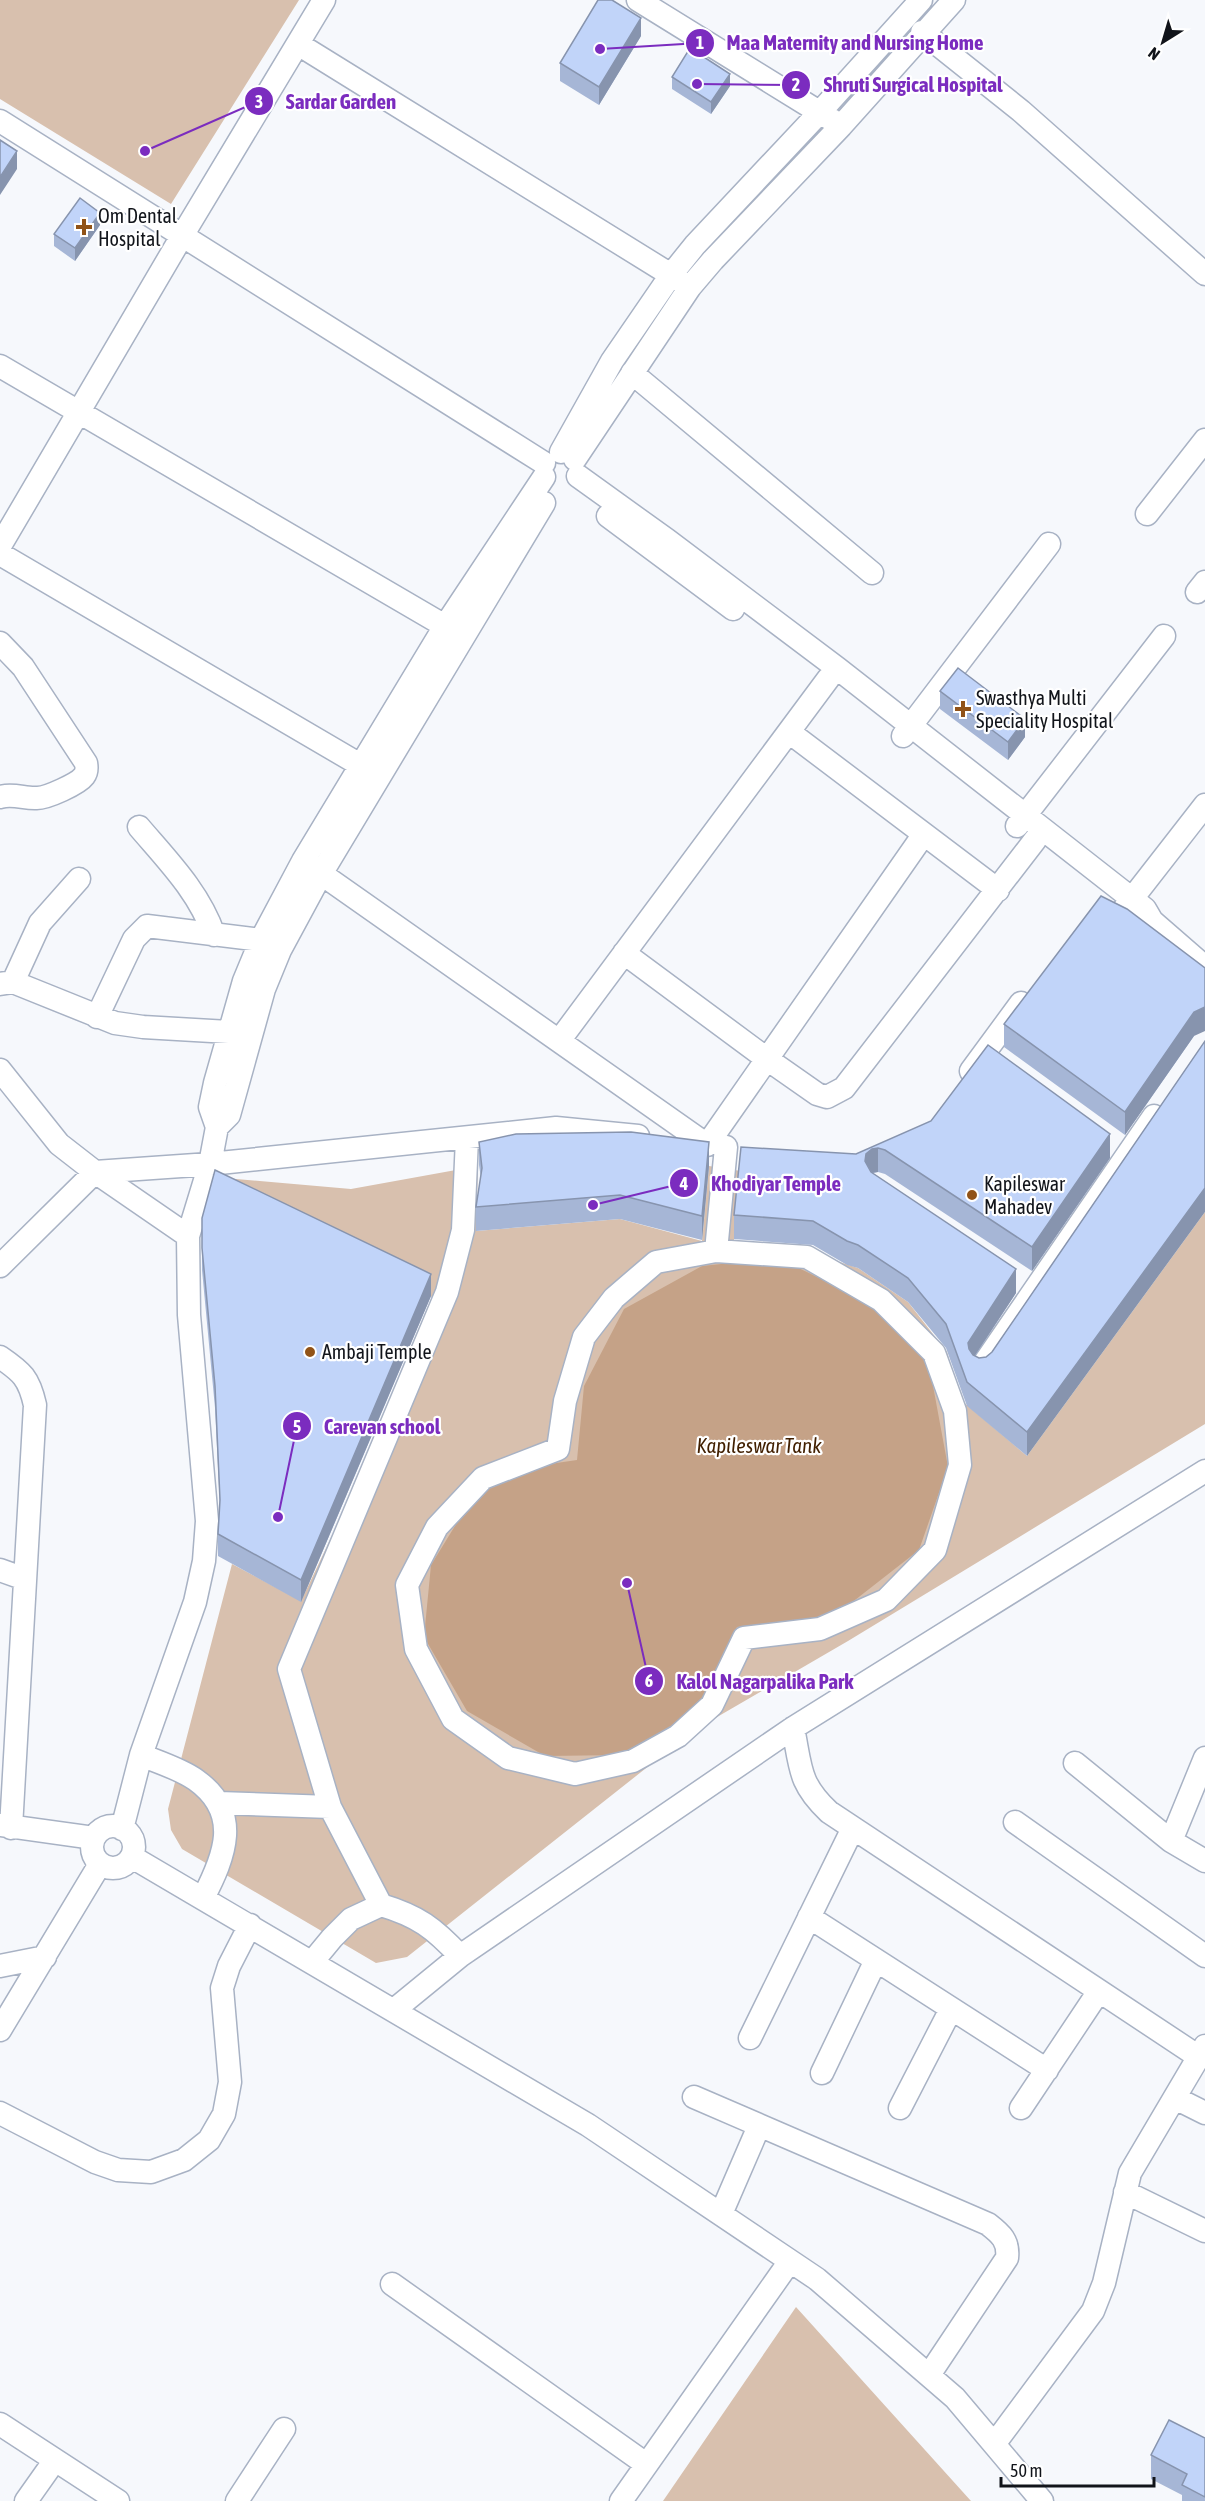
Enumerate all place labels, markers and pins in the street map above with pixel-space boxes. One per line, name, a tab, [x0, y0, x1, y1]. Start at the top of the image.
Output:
callout: Maa Maternity and Nursing Home	[685, 23, 996, 62]
callout: Shruti Surgical Hospital	[781, 65, 1014, 104]
callout: Sardar Garden	[244, 82, 408, 121]
place label: Om Dental Hospital	[98, 204, 178, 250]
marker: Om Dental Hospital	[75, 218, 93, 236]
place label: Swasthya Multi Speciality Hospital	[976, 686, 1114, 732]
marker: Swasthya Multi Speciality Hospital	[954, 700, 972, 718]
callout: Khodiyar Temple	[669, 1164, 853, 1203]
place label: Kapileswar Mahadev	[984, 1172, 1066, 1218]
marker: Kapileswar Mahadev	[965, 1188, 979, 1202]
place label: Ambaji Temple	[322, 1340, 432, 1363]
marker: Ambaji Temple	[303, 1345, 317, 1359]
callout: Carevan school	[282, 1407, 452, 1446]
callout: Kalol Nagarpalika Park	[634, 1662, 865, 1701]

